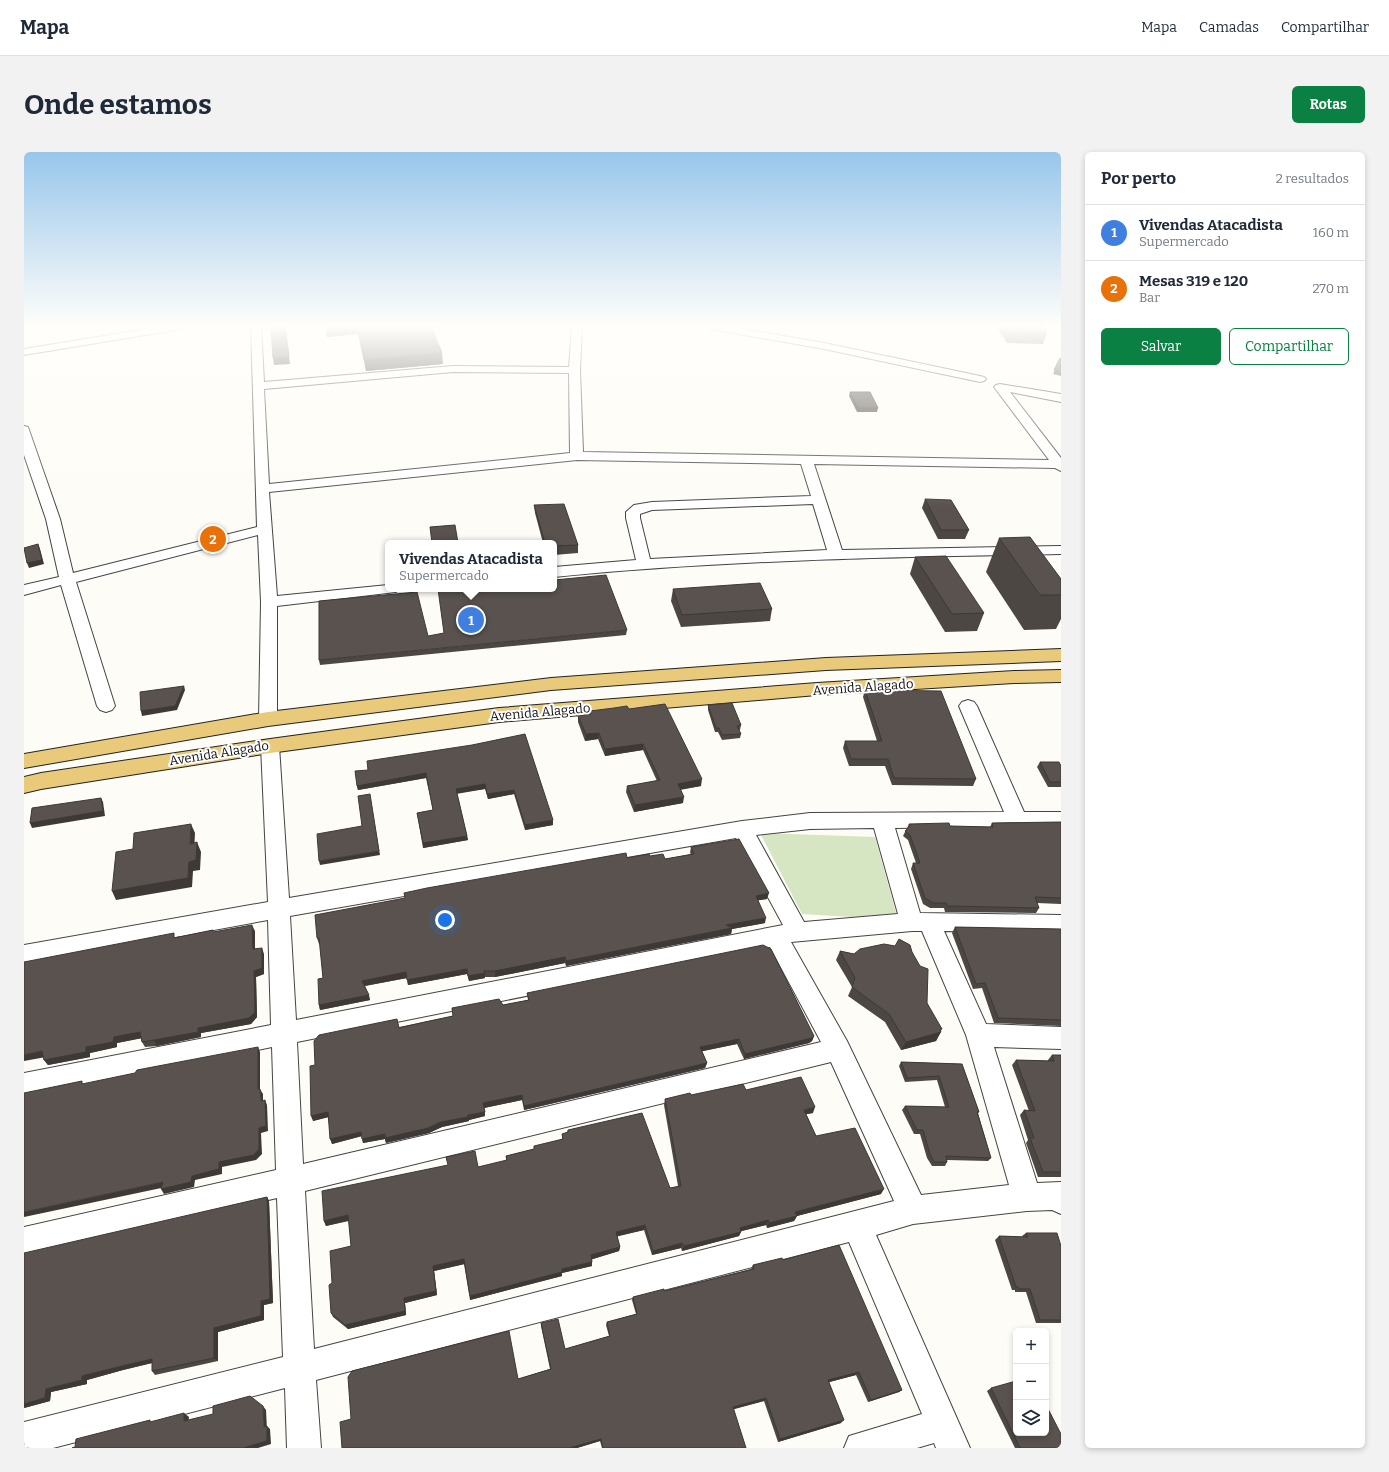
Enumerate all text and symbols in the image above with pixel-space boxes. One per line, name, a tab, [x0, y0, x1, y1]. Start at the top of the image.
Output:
text: Mapa	[20, 16, 69, 39]
text: Mapa	[1141, 19, 1177, 36]
text: Camadas	[1199, 19, 1259, 36]
text: Compartilhar	[1281, 19, 1369, 36]
button: Rotas	[1292, 86, 1365, 123]
text: Onde estamos	[24, 88, 212, 121]
text: Por perto	[1101, 168, 1176, 189]
text: 2 resultados	[1276, 171, 1349, 186]
text: Vivendas Atacadista	[1139, 216, 1283, 234]
text: 1	[1111, 225, 1117, 240]
text: 160 m	[1313, 225, 1349, 240]
text: Supermercado	[1139, 234, 1229, 249]
text: Mesas 319 e 120	[1139, 272, 1248, 290]
text: 2	[1110, 281, 1118, 296]
text: 270 m	[1312, 281, 1349, 296]
text: Bar	[1139, 290, 1160, 305]
button: Salvar	[1101, 328, 1221, 365]
button: Compartilhar	[1229, 328, 1349, 365]
pin: 2	[200, 524, 226, 554]
popup	[385, 540, 557, 592]
text: Vivendas Atacadista	[399, 550, 543, 568]
text: Supermercado	[399, 568, 489, 583]
pin: 1	[458, 605, 484, 635]
street label: Avenida Alagado	[812, 676, 914, 698]
street label: Avenida Alagado	[489, 700, 591, 724]
street label: Avenida Alagado	[168, 738, 270, 768]
your location	[435, 910, 455, 930]
map controls	[1013, 1328, 1049, 1436]
button: +	[1013, 1328, 1049, 1364]
button: −	[1013, 1364, 1049, 1400]
button: layers	[1013, 1400, 1049, 1436]

